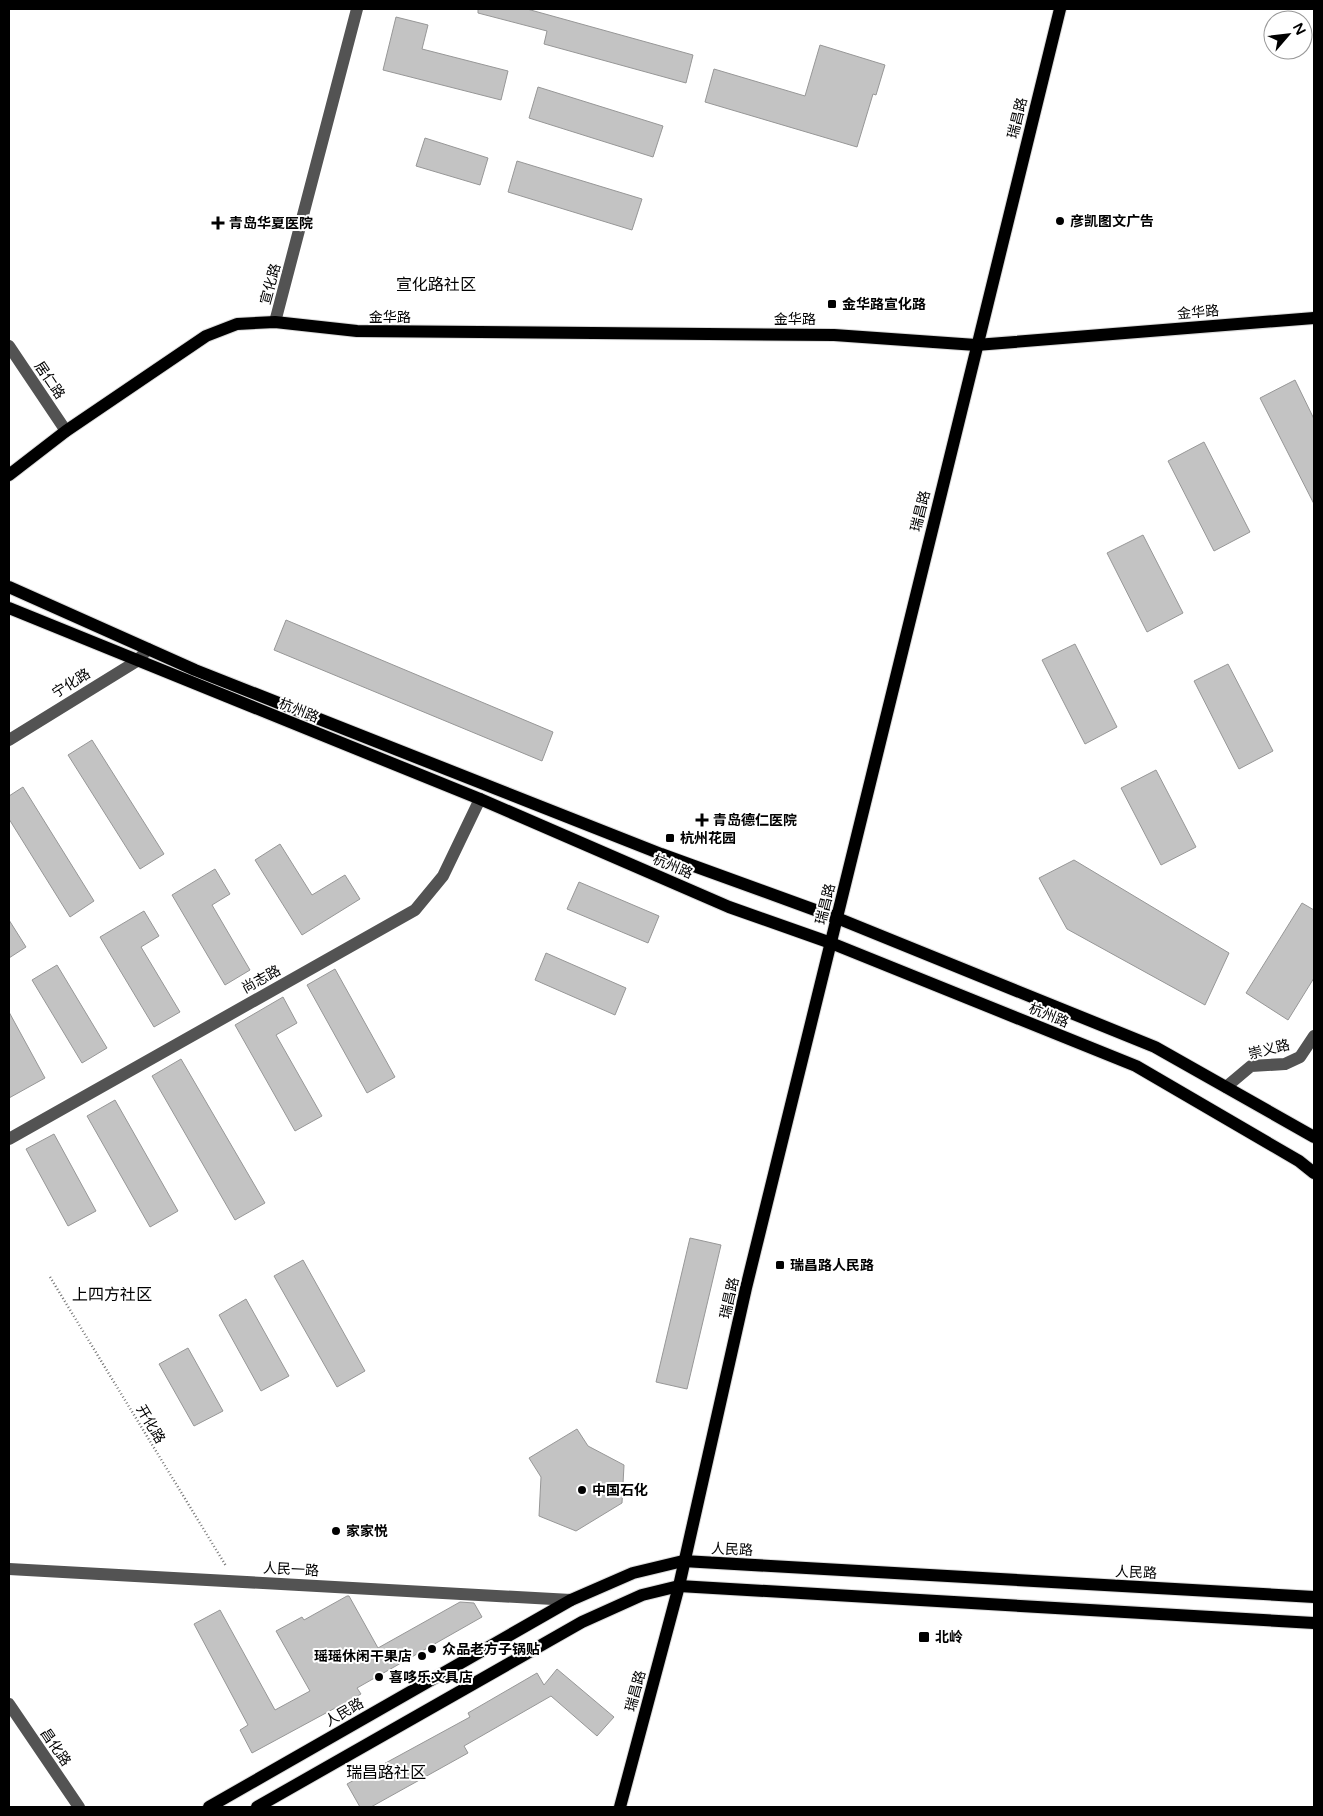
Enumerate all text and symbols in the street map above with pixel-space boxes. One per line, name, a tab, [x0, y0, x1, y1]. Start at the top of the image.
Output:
north arrow	[1263, 10, 1313, 60]
text: N	[1289, 20, 1309, 38]
street label: 瑞昌路	[1004, 96, 1031, 141]
place label: 彦凯图文广告	[1070, 213, 1154, 230]
place label: 青岛华夏医院	[229, 215, 313, 232]
marker: 彦凯图文广告	[1054, 215, 1066, 227]
marker: 青岛华夏医院	[211, 216, 225, 230]
street label: 宣化路	[257, 262, 284, 307]
district label: 宣化路社区	[396, 275, 476, 295]
place label: 金华路宣化路	[842, 296, 926, 313]
marker: 金华路宣化路	[826, 298, 838, 310]
street label: 金华路	[1176, 302, 1220, 323]
street label: 金华路	[369, 309, 411, 326]
street label: 金华路	[774, 311, 816, 328]
street label: 居仁路	[31, 358, 68, 402]
street label: 瑞昌路	[907, 489, 934, 534]
street label: 宁化路	[49, 665, 94, 702]
street label: 杭州路	[276, 695, 321, 726]
place label: 青岛德仁医院	[713, 812, 797, 829]
marker: 青岛德仁医院	[695, 813, 709, 827]
place label: 杭州花园	[680, 830, 736, 847]
marker: 杭州花园	[664, 832, 676, 844]
street label: 杭州路	[650, 850, 695, 882]
street label: 瑞昌路	[812, 882, 839, 927]
street label: 尚志路	[239, 962, 284, 997]
street label: 杭州路	[1026, 1000, 1071, 1031]
street label: 崇义路	[1247, 1036, 1292, 1063]
place label: 瑞昌路人民路	[790, 1257, 874, 1274]
marker: 瑞昌路人民路	[774, 1259, 786, 1271]
street label: 瑞昌路	[716, 1276, 742, 1320]
district label: 上四方社区	[72, 1285, 152, 1305]
street label: 开化路	[132, 1402, 169, 1447]
place label: 中国石化	[592, 1482, 648, 1499]
marker: 中国石化	[576, 1484, 588, 1496]
place label: 家家悦	[346, 1523, 388, 1540]
marker: 家家悦	[330, 1525, 342, 1537]
street label: 人民路	[711, 1540, 753, 1559]
street label: 人民一路	[263, 1560, 319, 1579]
street label: 人民路	[1115, 1563, 1157, 1582]
place label: 北岭	[935, 1629, 963, 1646]
marker: 北岭	[917, 1630, 931, 1644]
place label: 众品老方子锅贴	[442, 1641, 540, 1658]
marker: 众品老方子锅贴	[426, 1643, 438, 1655]
place label: 瑶瑶休闲干果店	[314, 1648, 412, 1665]
marker: 瑶瑶休闲干果店	[416, 1650, 428, 1662]
place label: 喜哆乐文具店	[389, 1669, 473, 1686]
street label: 瑞昌路	[622, 1669, 649, 1714]
marker: 喜哆乐文具店	[373, 1671, 385, 1683]
street label: 人民路	[322, 1695, 367, 1730]
street label: 昌化路	[37, 1725, 74, 1769]
district label: 瑞昌路社区	[346, 1763, 426, 1783]

